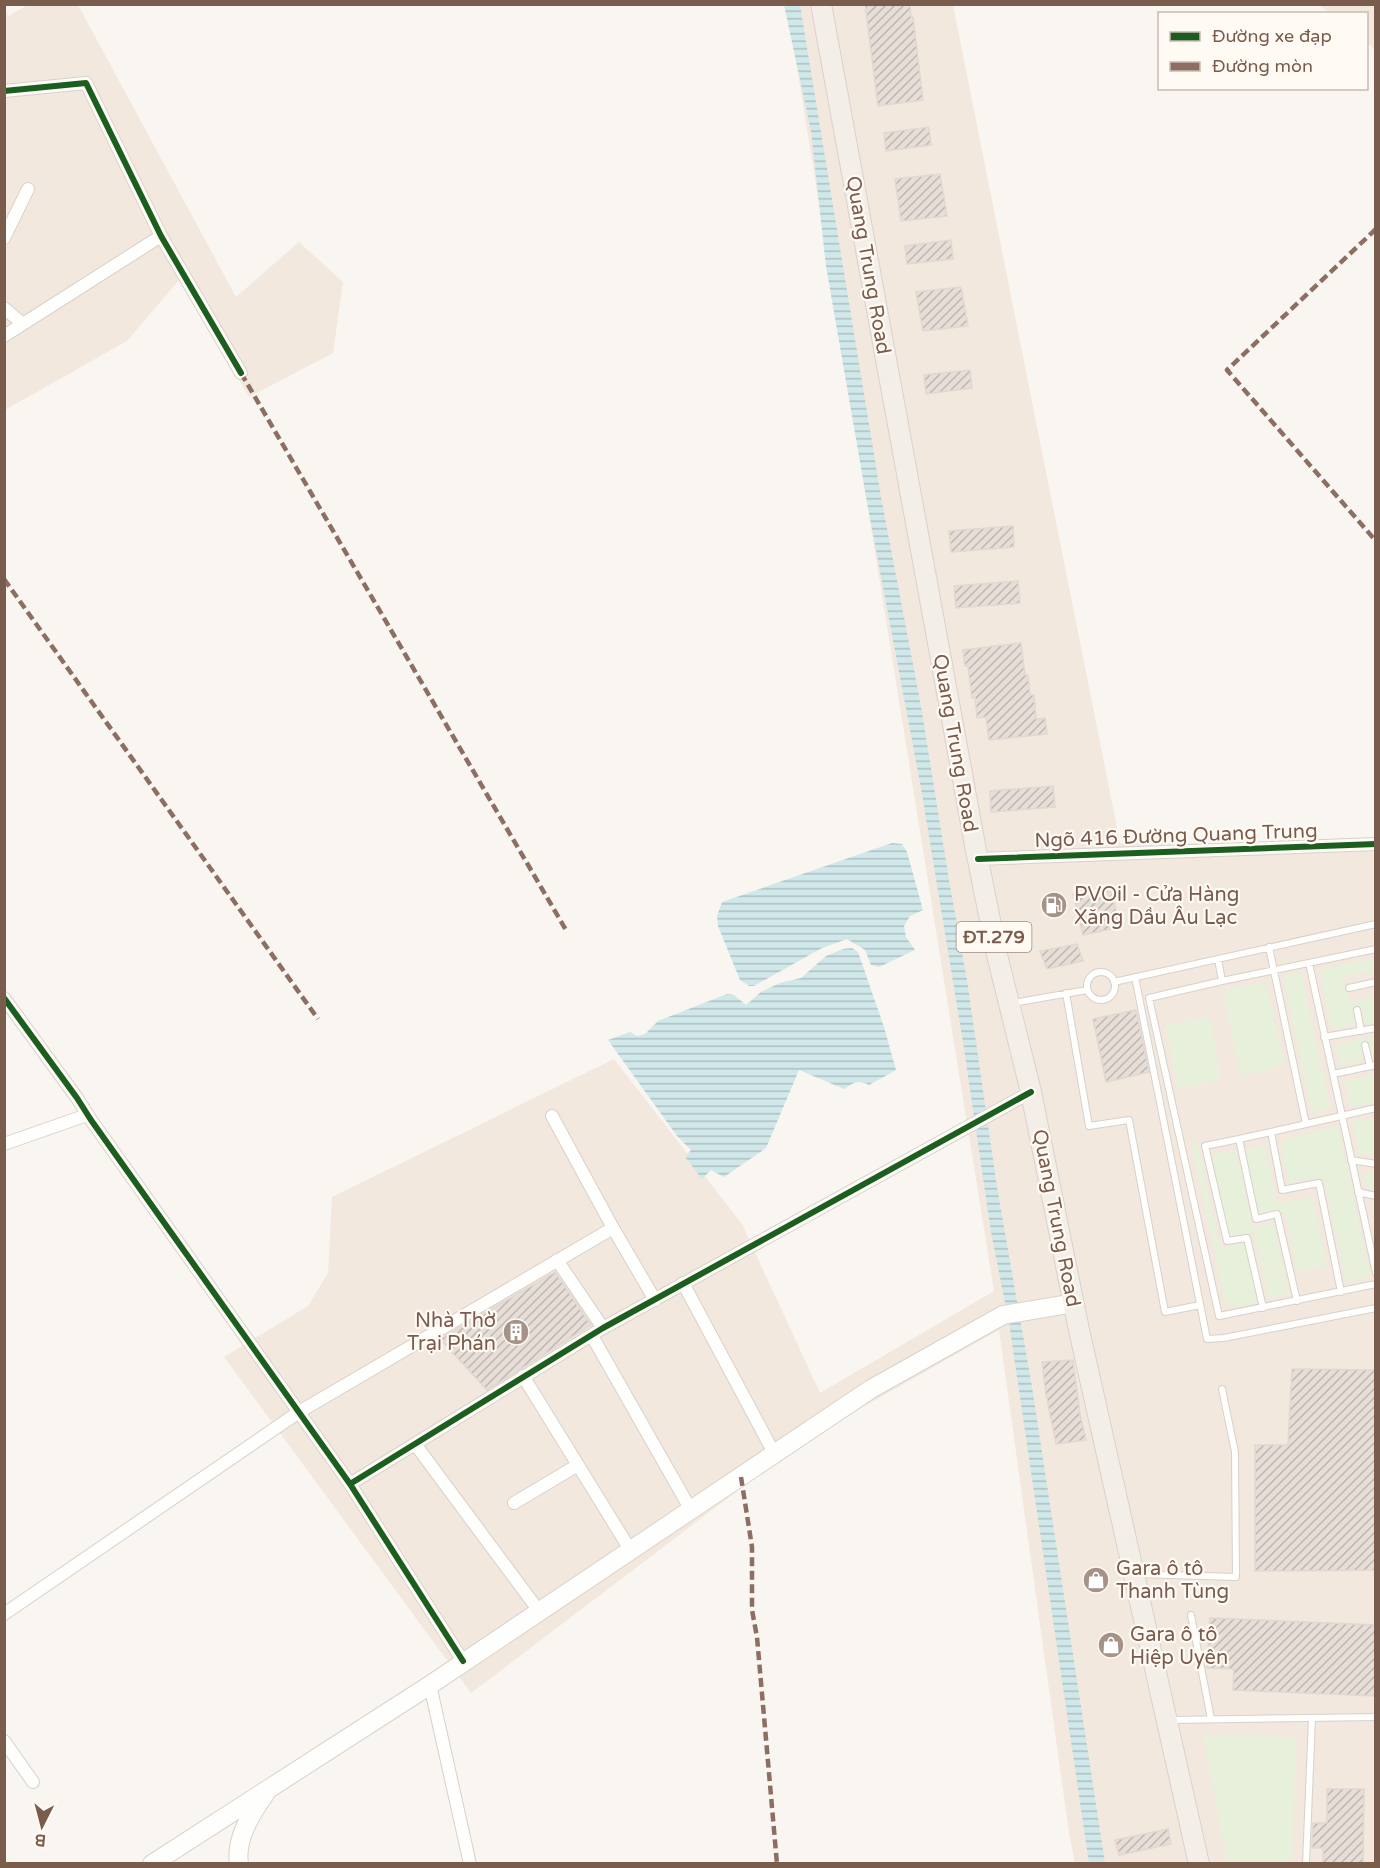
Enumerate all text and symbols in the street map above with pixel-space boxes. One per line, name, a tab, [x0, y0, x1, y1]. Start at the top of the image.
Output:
legend	[1158, 12, 1368, 90]
text: Đường xe đạp	[1212, 25, 1332, 47]
text: Đường mòn	[1212, 55, 1313, 77]
street label: Quang Trung Road	[841, 174, 896, 356]
street label: Quang Trung Road	[928, 652, 983, 834]
street label: Ngõ 416 Đường Quang Trung	[1034, 819, 1318, 853]
place label: PVOil - Cửa Hàng Xăng Dầu Âu Lạc	[1074, 883, 1239, 930]
fuel station icon: PVOil - Cửa Hàng Xăng Dầu Âu Lạc	[1039, 890, 1069, 920]
road number: ĐT.279	[956, 922, 1032, 952]
street label: Quang Trung Road	[1027, 1127, 1085, 1309]
place label: Nhà Thờ Trại Phán	[407, 1309, 496, 1356]
building icon: Nhà Thờ Trại Phán	[501, 1317, 531, 1347]
place label: Gara ô tô Thanh Tùng	[1116, 1557, 1229, 1604]
shop icon: Gara ô tô Thanh Tùng	[1081, 1565, 1111, 1595]
place label: Gara ô tô Hiệp Uyên	[1130, 1623, 1228, 1670]
shop icon: Gara ô tô Hiệp Uyên	[1096, 1630, 1126, 1660]
north arrow	[12, 1796, 72, 1856]
text: B	[34, 1829, 47, 1850]

